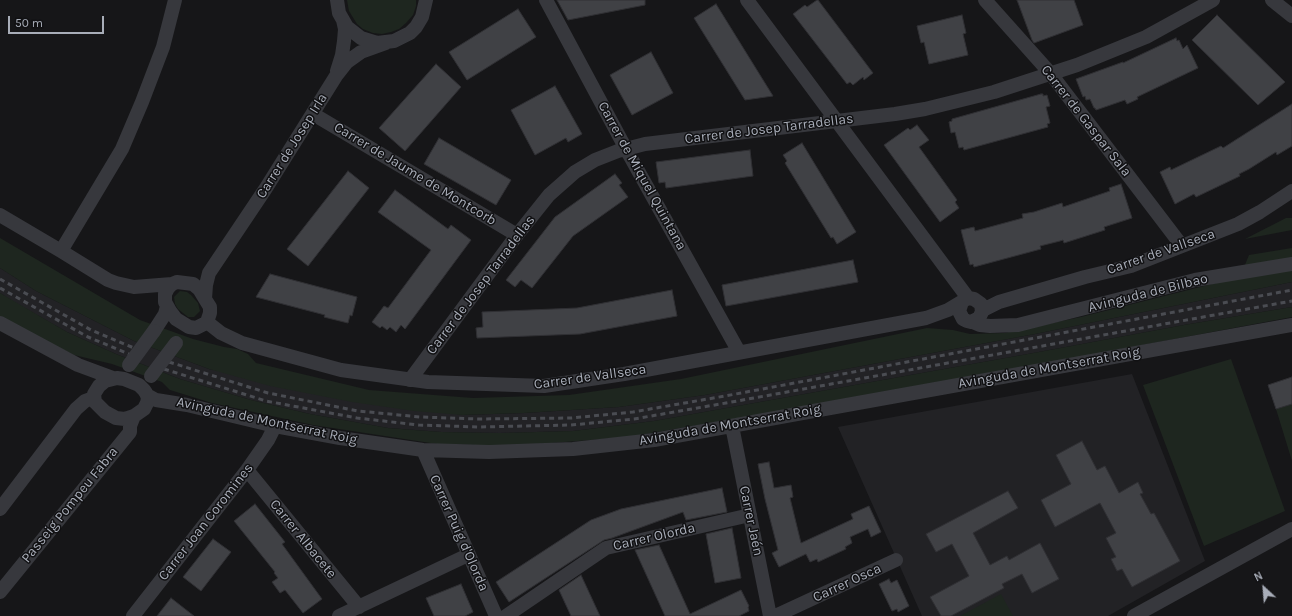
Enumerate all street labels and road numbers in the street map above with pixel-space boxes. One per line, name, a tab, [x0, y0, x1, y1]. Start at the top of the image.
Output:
street label: Carrer de Gaspar Sala	[1037, 62, 1135, 180]
street label: Carrer de Josep Irla	[253, 90, 331, 202]
street label: Carrer de Miquel Quintana	[594, 99, 690, 253]
street label: Carrer de Josep Tarradellas	[684, 110, 854, 148]
street label: Carrer de Jaume de Montcorb	[331, 119, 499, 229]
street label: Carrer de Josep Tarradellas	[423, 212, 539, 358]
street label: Carrer de Vallseca	[1105, 226, 1217, 278]
street label: Avinguda de Bilbao	[1087, 270, 1209, 316]
street label: Avinguda de Montserrat Roig	[957, 344, 1141, 392]
street label: Carrer de Vallseca	[533, 361, 647, 393]
street label: Avinguda de Montserrat Roig	[175, 394, 359, 448]
street label: Avinguda de Montserrat Roig	[638, 401, 822, 449]
street label: Passeig Pompeu Fabra	[18, 444, 122, 566]
street label: Carrer Joan Coromines	[155, 460, 257, 584]
street label: Carrer Puig d'Olorda	[426, 472, 492, 594]
street label: Carrer Jaén	[735, 485, 767, 557]
street label: Carrer Albacete	[266, 496, 340, 582]
street label: Carrer Olorda	[611, 519, 697, 555]
street label: Carrer Osca	[810, 560, 884, 606]

